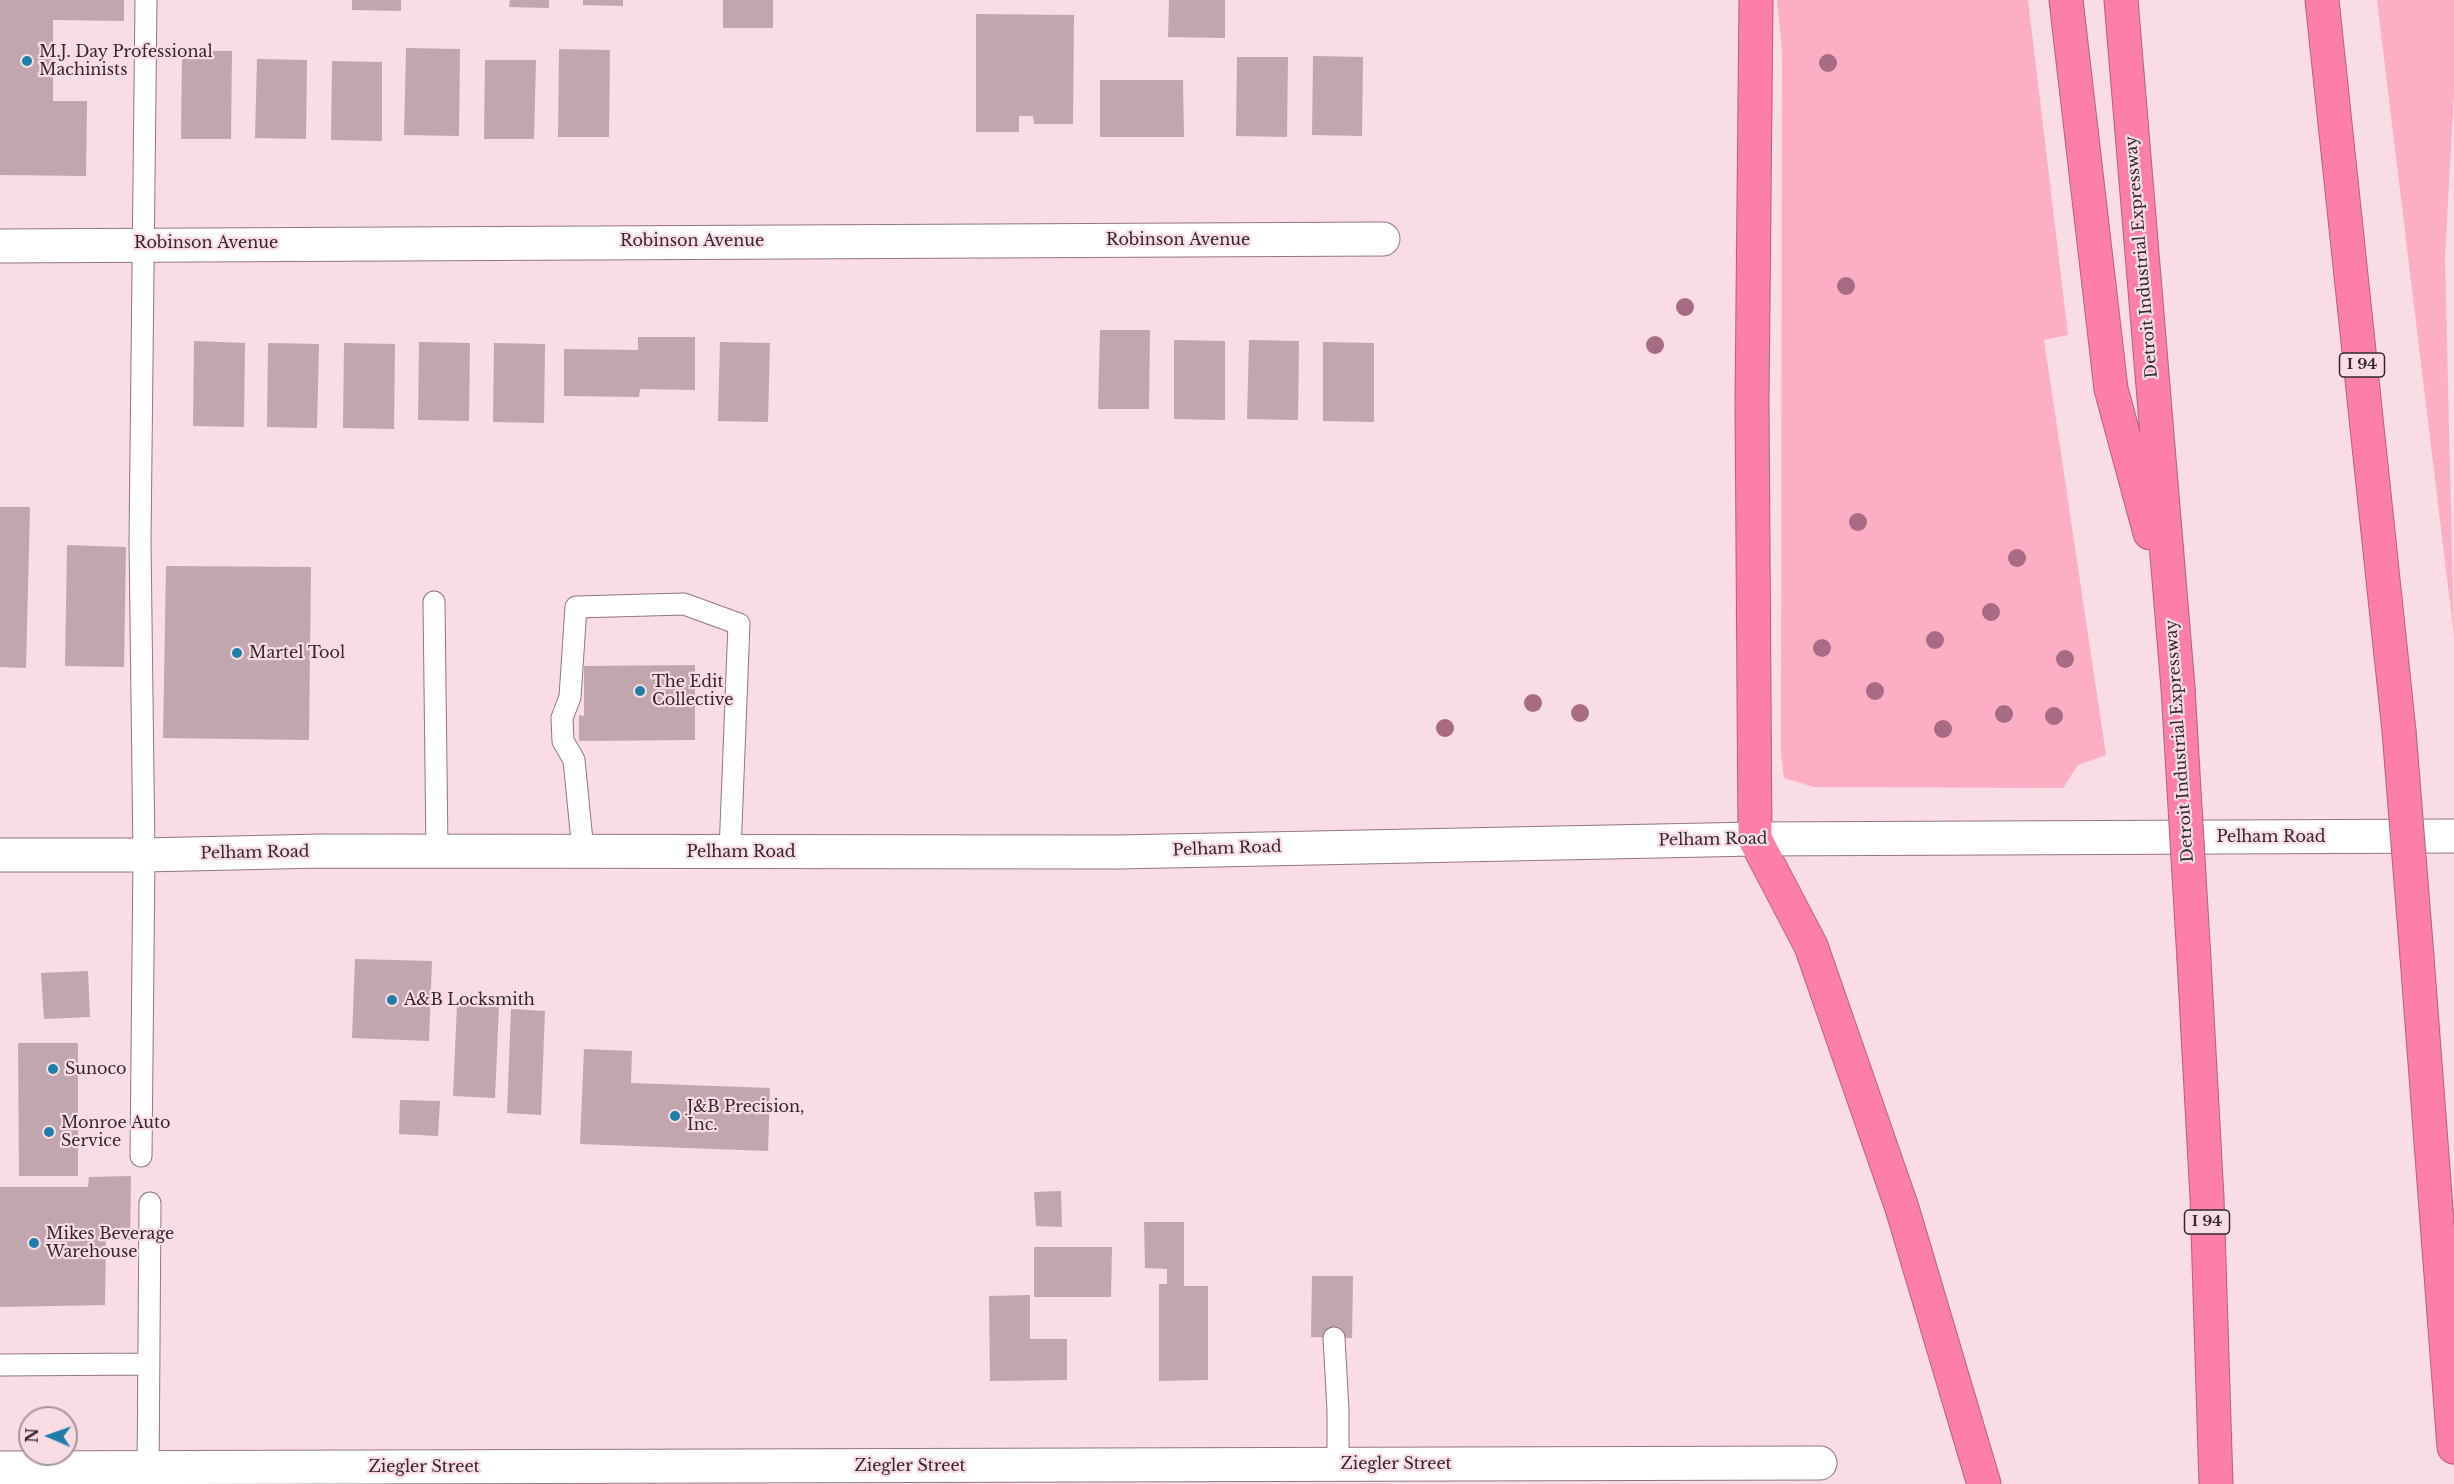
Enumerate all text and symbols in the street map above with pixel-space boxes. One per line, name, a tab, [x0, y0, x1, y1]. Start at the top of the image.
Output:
place label: M.J. Day Professional Machinists	[39, 42, 213, 80]
marker: M.J. Day Professional Machinists	[20, 54, 34, 68]
street label: Detroit Industrial Expressway	[2122, 135, 2162, 379]
street label: Robinson Avenue	[1106, 230, 1250, 250]
street label: Robinson Avenue	[620, 231, 764, 251]
street label: Robinson Avenue	[134, 233, 278, 253]
road number: I 94	[2340, 353, 2384, 377]
street label: Detroit Industrial Expressway	[2162, 619, 2198, 863]
place label: Martel Tool	[249, 643, 345, 663]
marker: Martel Tool	[230, 646, 244, 660]
place label: The Edit Collective	[652, 672, 733, 710]
marker: The Edit Collective	[633, 684, 647, 698]
street label: Pelham Road	[2216, 827, 2326, 847]
street label: Pelham Road	[1658, 829, 1768, 851]
street label: Pelham Road	[1172, 838, 1282, 860]
street label: Pelham Road	[200, 842, 310, 864]
street label: Pelham Road	[686, 842, 796, 862]
place label: A&B Locksmith	[404, 990, 535, 1010]
marker: A&B Locksmith	[385, 993, 399, 1007]
place label: Sunoco	[65, 1059, 127, 1079]
marker: Sunoco	[46, 1062, 60, 1076]
place label: J&B Precision, Inc.	[687, 1097, 804, 1135]
marker: J&B Precision, Inc.	[668, 1109, 682, 1123]
place label: Monroe Auto Service	[61, 1113, 171, 1151]
marker: Monroe Auto Service	[42, 1125, 56, 1139]
road number: I 94	[2184, 1210, 2230, 1234]
place label: Mikes Beverage Warehouse	[46, 1224, 174, 1262]
marker: Mikes Beverage Warehouse	[27, 1236, 41, 1250]
north arrow	[18, 1406, 78, 1466]
text: N	[22, 1428, 42, 1443]
street label: Ziegler Street	[1340, 1454, 1452, 1474]
street label: Ziegler Street	[854, 1456, 966, 1476]
street label: Ziegler Street	[368, 1457, 480, 1477]

